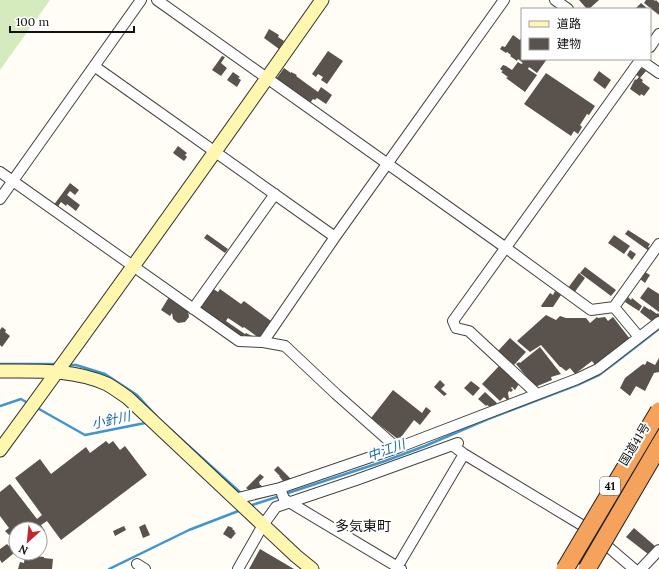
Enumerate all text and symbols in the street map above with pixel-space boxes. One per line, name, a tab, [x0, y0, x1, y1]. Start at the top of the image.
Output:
scale bar	[10, 8, 134, 34]
legend	[521, 8, 651, 60]
text: 100 m	[16, 14, 49, 29]
text: 道路	[557, 16, 581, 31]
text: 建物	[557, 36, 581, 51]
water label: 小針川	[90, 407, 134, 432]
street label: 国道41号	[616, 420, 652, 468]
water label: 中江川	[365, 435, 409, 465]
road number: 41	[600, 477, 620, 495]
district label: 多気東町	[335, 517, 391, 535]
north arrow	[8, 521, 48, 561]
text: N	[16, 542, 30, 558]

